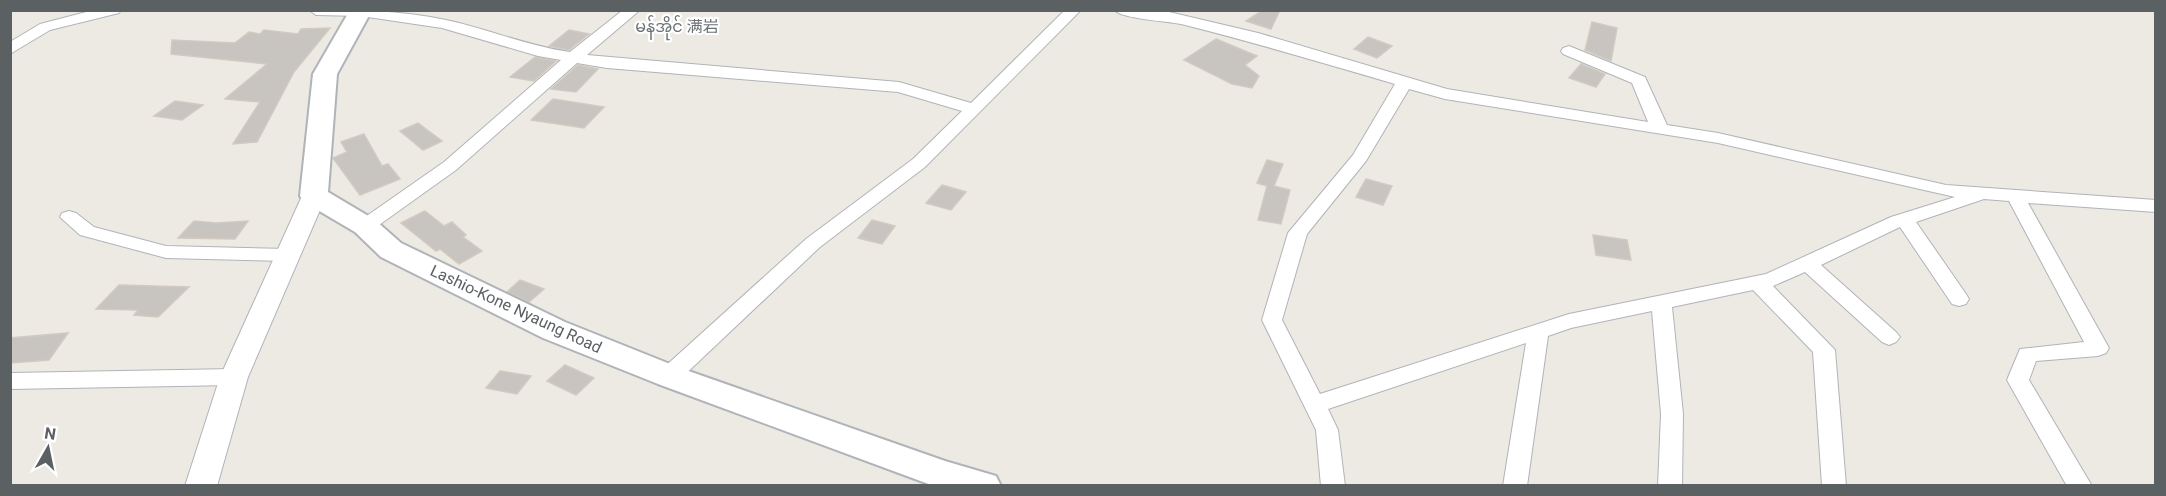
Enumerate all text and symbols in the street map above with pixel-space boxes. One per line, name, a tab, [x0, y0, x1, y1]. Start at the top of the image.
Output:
district label: မန်အိုင် 满岩	[635, 15, 719, 41]
street label: Lashio-Kone Nyaung Road	[427, 261, 605, 357]
north arrow	[18, 418, 78, 478]
text: N	[43, 423, 57, 444]

